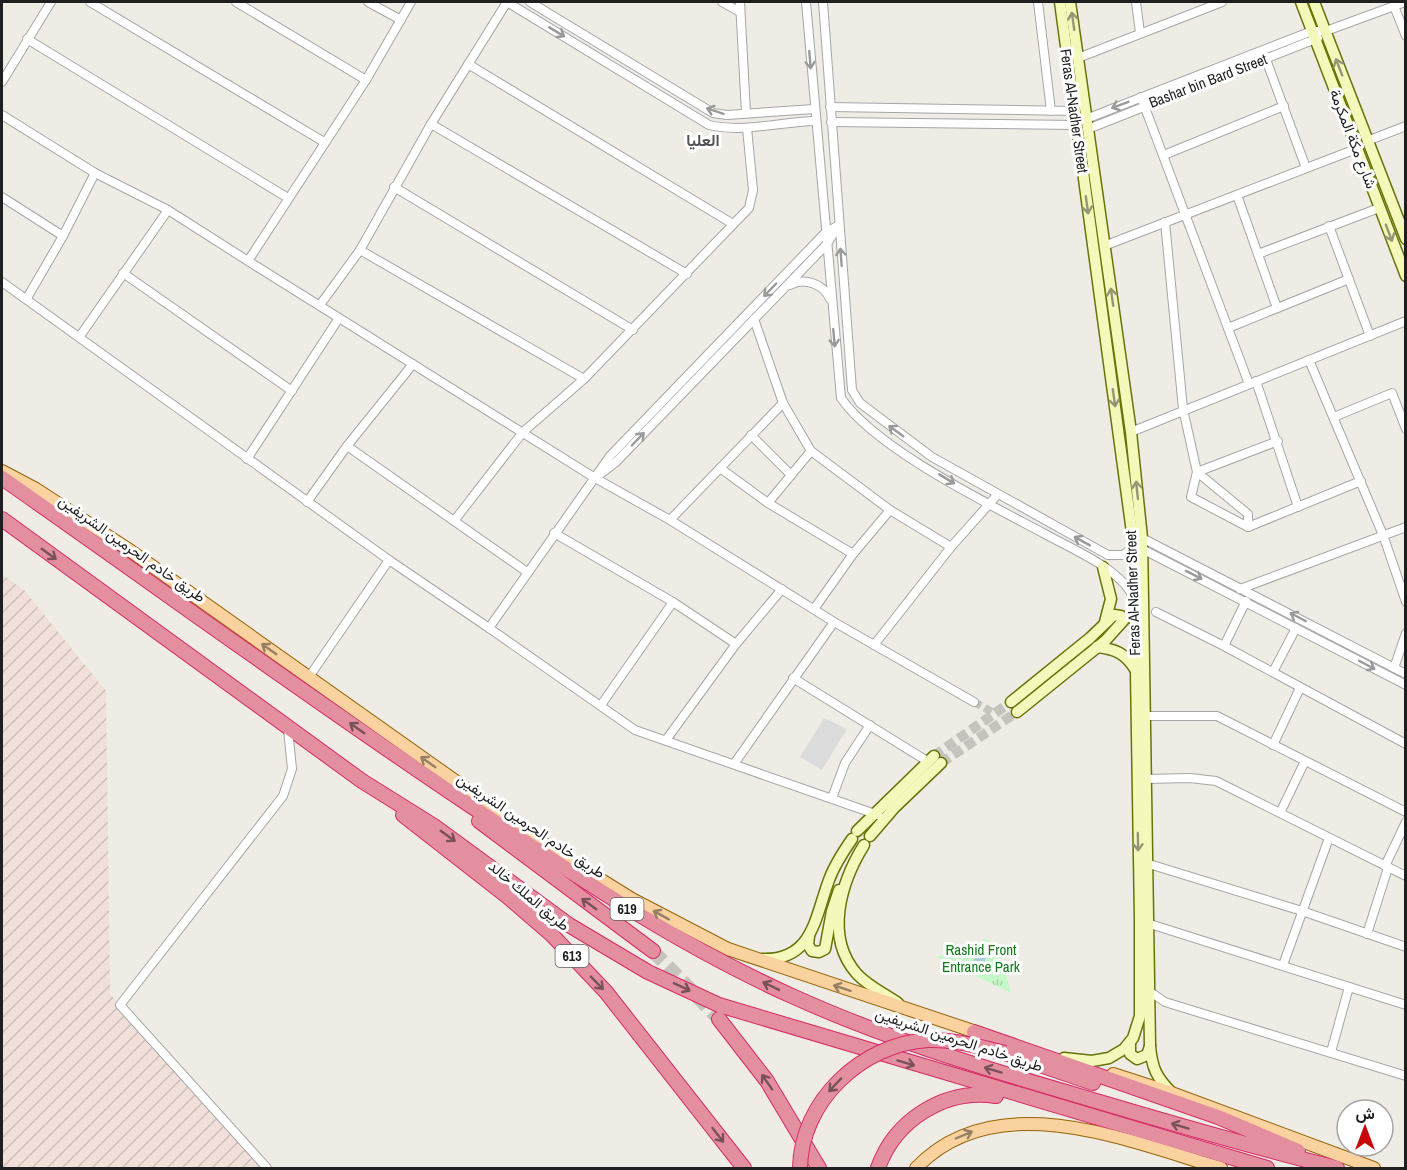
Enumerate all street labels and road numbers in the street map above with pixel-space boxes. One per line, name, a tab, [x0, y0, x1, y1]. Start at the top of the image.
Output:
street label: Feras Al-Nadher Street	[1055, 47, 1094, 175]
street label: Bashar bin Bard Street	[1146, 48, 1271, 113]
street label: شارع مكة المكرمة	[1324, 86, 1382, 192]
street label: طريق خادم الحرمين الشريفين	[55, 490, 210, 607]
street label: Feras Al-Nadher Street	[1120, 530, 1145, 656]
street label: طريق خادم الحرمين الشريفين	[453, 768, 610, 883]
street label: طريق الملك خالد	[484, 856, 574, 936]
road number: 619	[610, 898, 644, 920]
road number: 613	[556, 945, 588, 967]
street label: طريق خادم الحرمين الشريفين	[873, 1003, 1046, 1077]

